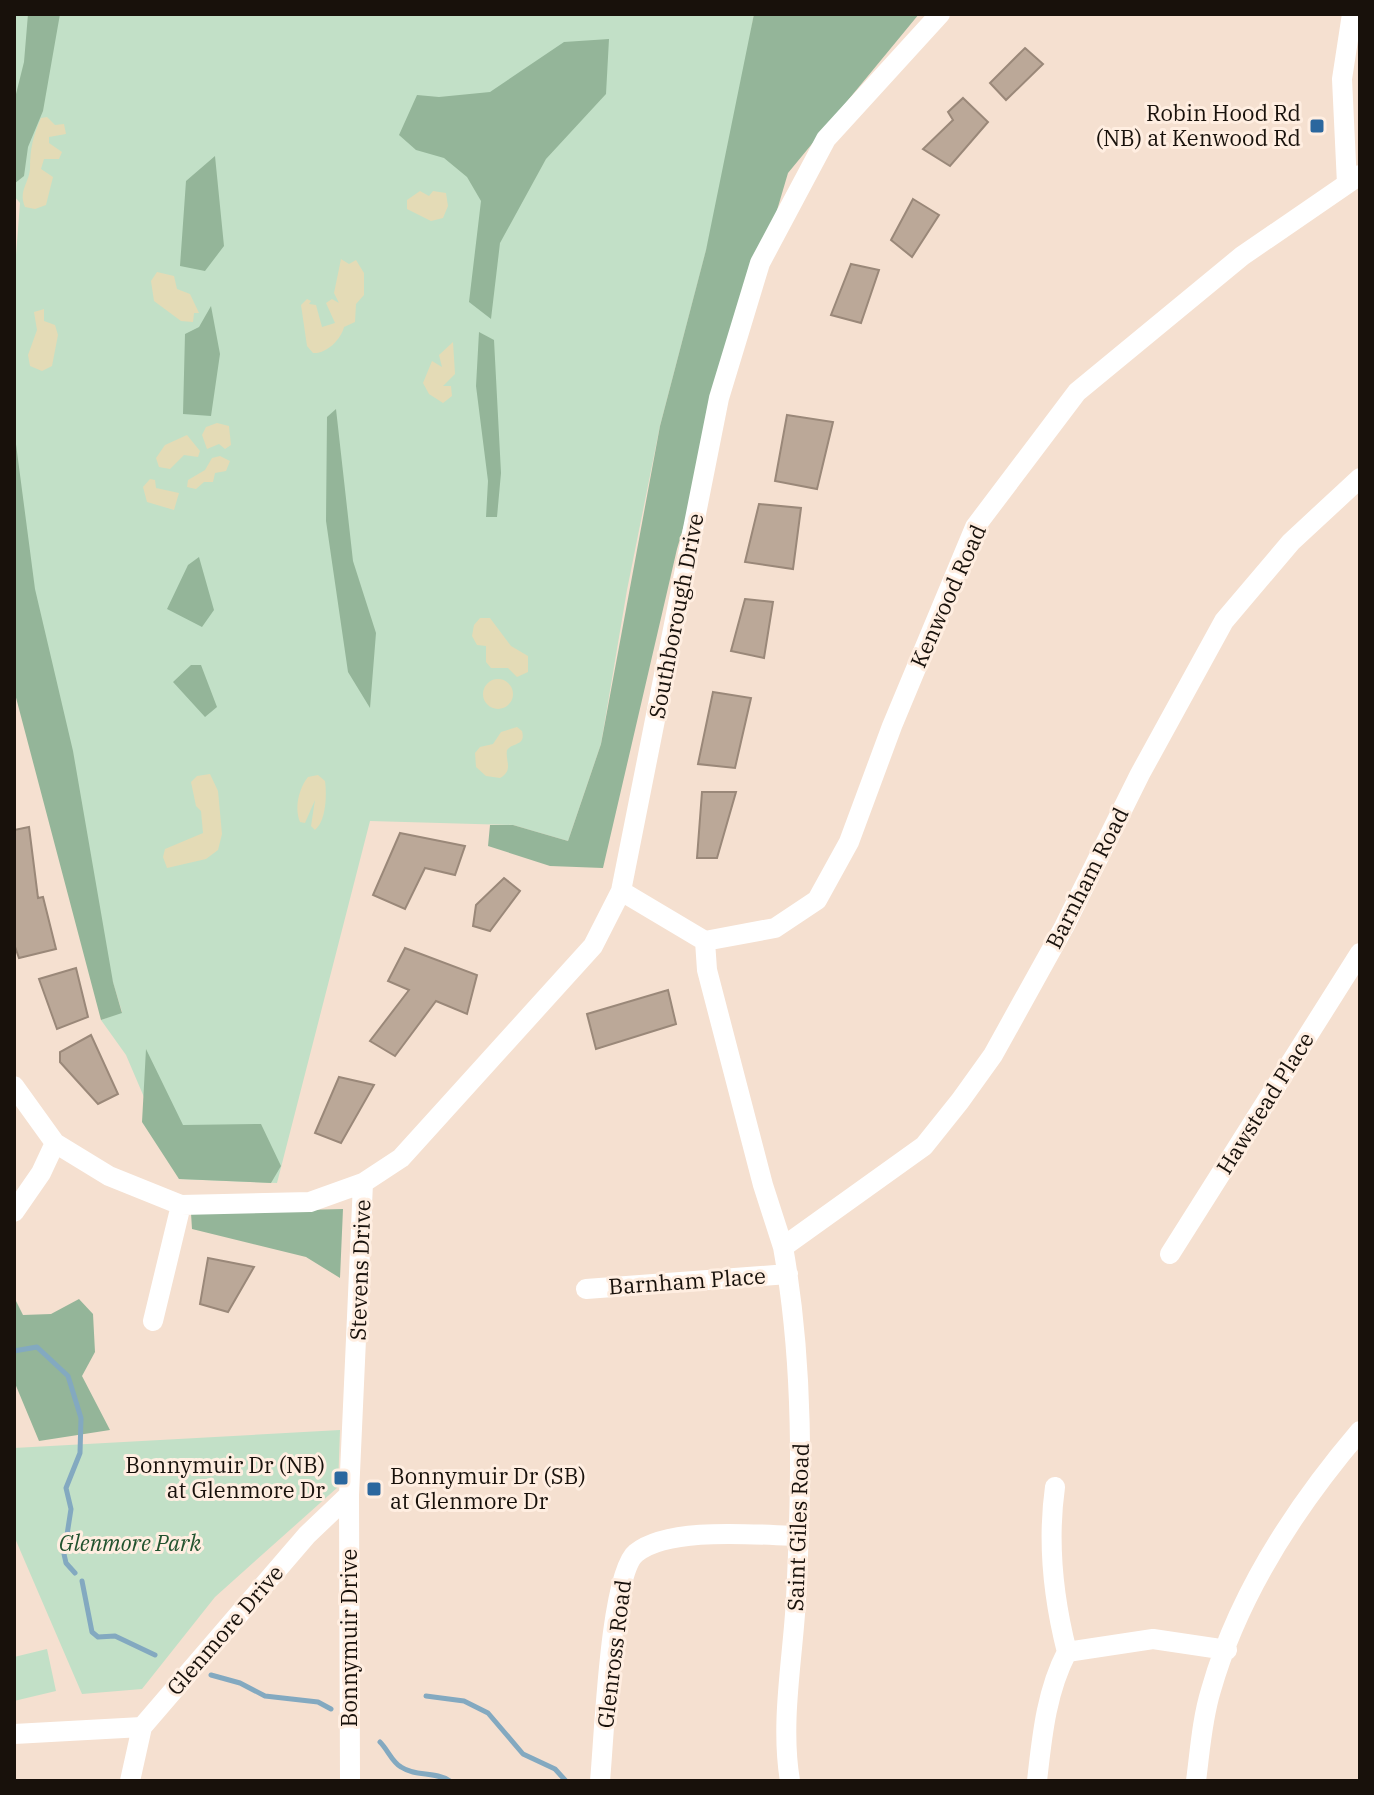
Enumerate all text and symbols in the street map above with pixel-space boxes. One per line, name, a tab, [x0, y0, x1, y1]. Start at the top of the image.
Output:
place label: Robin Hood Rd (NB) at Kenwood Rd	[1096, 98, 1301, 152]
marker: Robin Hood Rd (NB) at Kenwood Rd	[1308, 117, 1326, 135]
street label: Southborough Drive	[641, 511, 710, 721]
street label: Kenwood Road	[903, 520, 992, 672]
street label: Barnham Road	[1038, 802, 1135, 953]
street label: Hawstead Place	[1209, 1026, 1320, 1179]
street label: Stevens Drive	[343, 1199, 376, 1341]
street label: Barnham Place	[607, 1261, 767, 1300]
street label: Saint Giles Road	[780, 1442, 815, 1612]
place label: Bonnymuir Dr (NB) at Glenmore Dr	[125, 1450, 325, 1504]
place label: Bonnymuir Dr (SB) at Glenmore Dr	[390, 1461, 586, 1515]
marker: Bonnymuir Dr (NB) at Glenmore Dr	[332, 1469, 350, 1487]
marker: Bonnymuir Dr (SB) at Glenmore Dr	[365, 1480, 383, 1498]
park label: Glenmore Park	[59, 1528, 202, 1557]
street label: Bonnymuir Drive	[334, 1549, 363, 1727]
street label: Glenmore Drive	[160, 1558, 289, 1701]
street label: Glenross Road	[590, 1578, 637, 1730]

